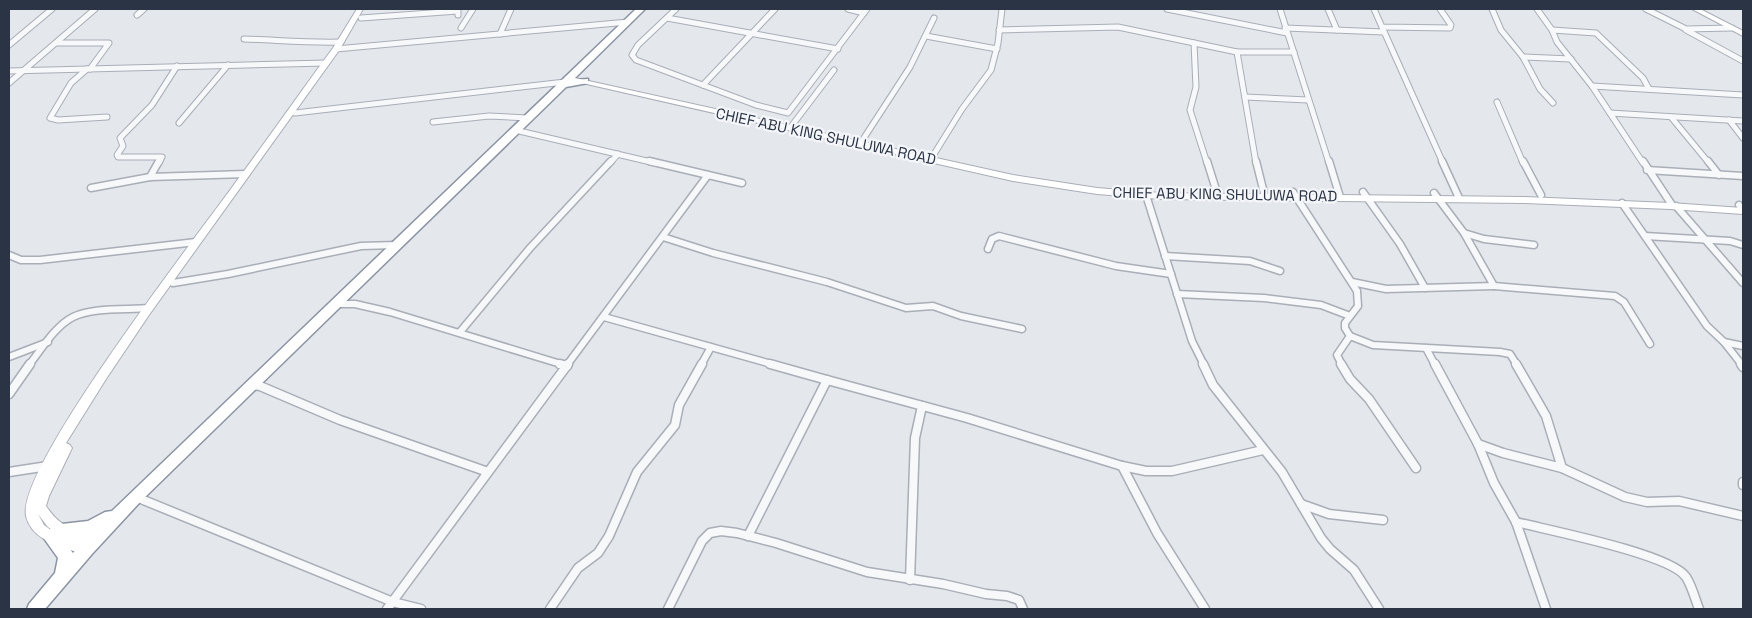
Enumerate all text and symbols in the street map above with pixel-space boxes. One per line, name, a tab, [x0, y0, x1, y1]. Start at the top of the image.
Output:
street label: CHIEF ABU KING SHULUWA ROAD	[714, 103, 938, 169]
street label: CHIEF ABU KING SHULUWA ROAD	[1113, 183, 1338, 205]

